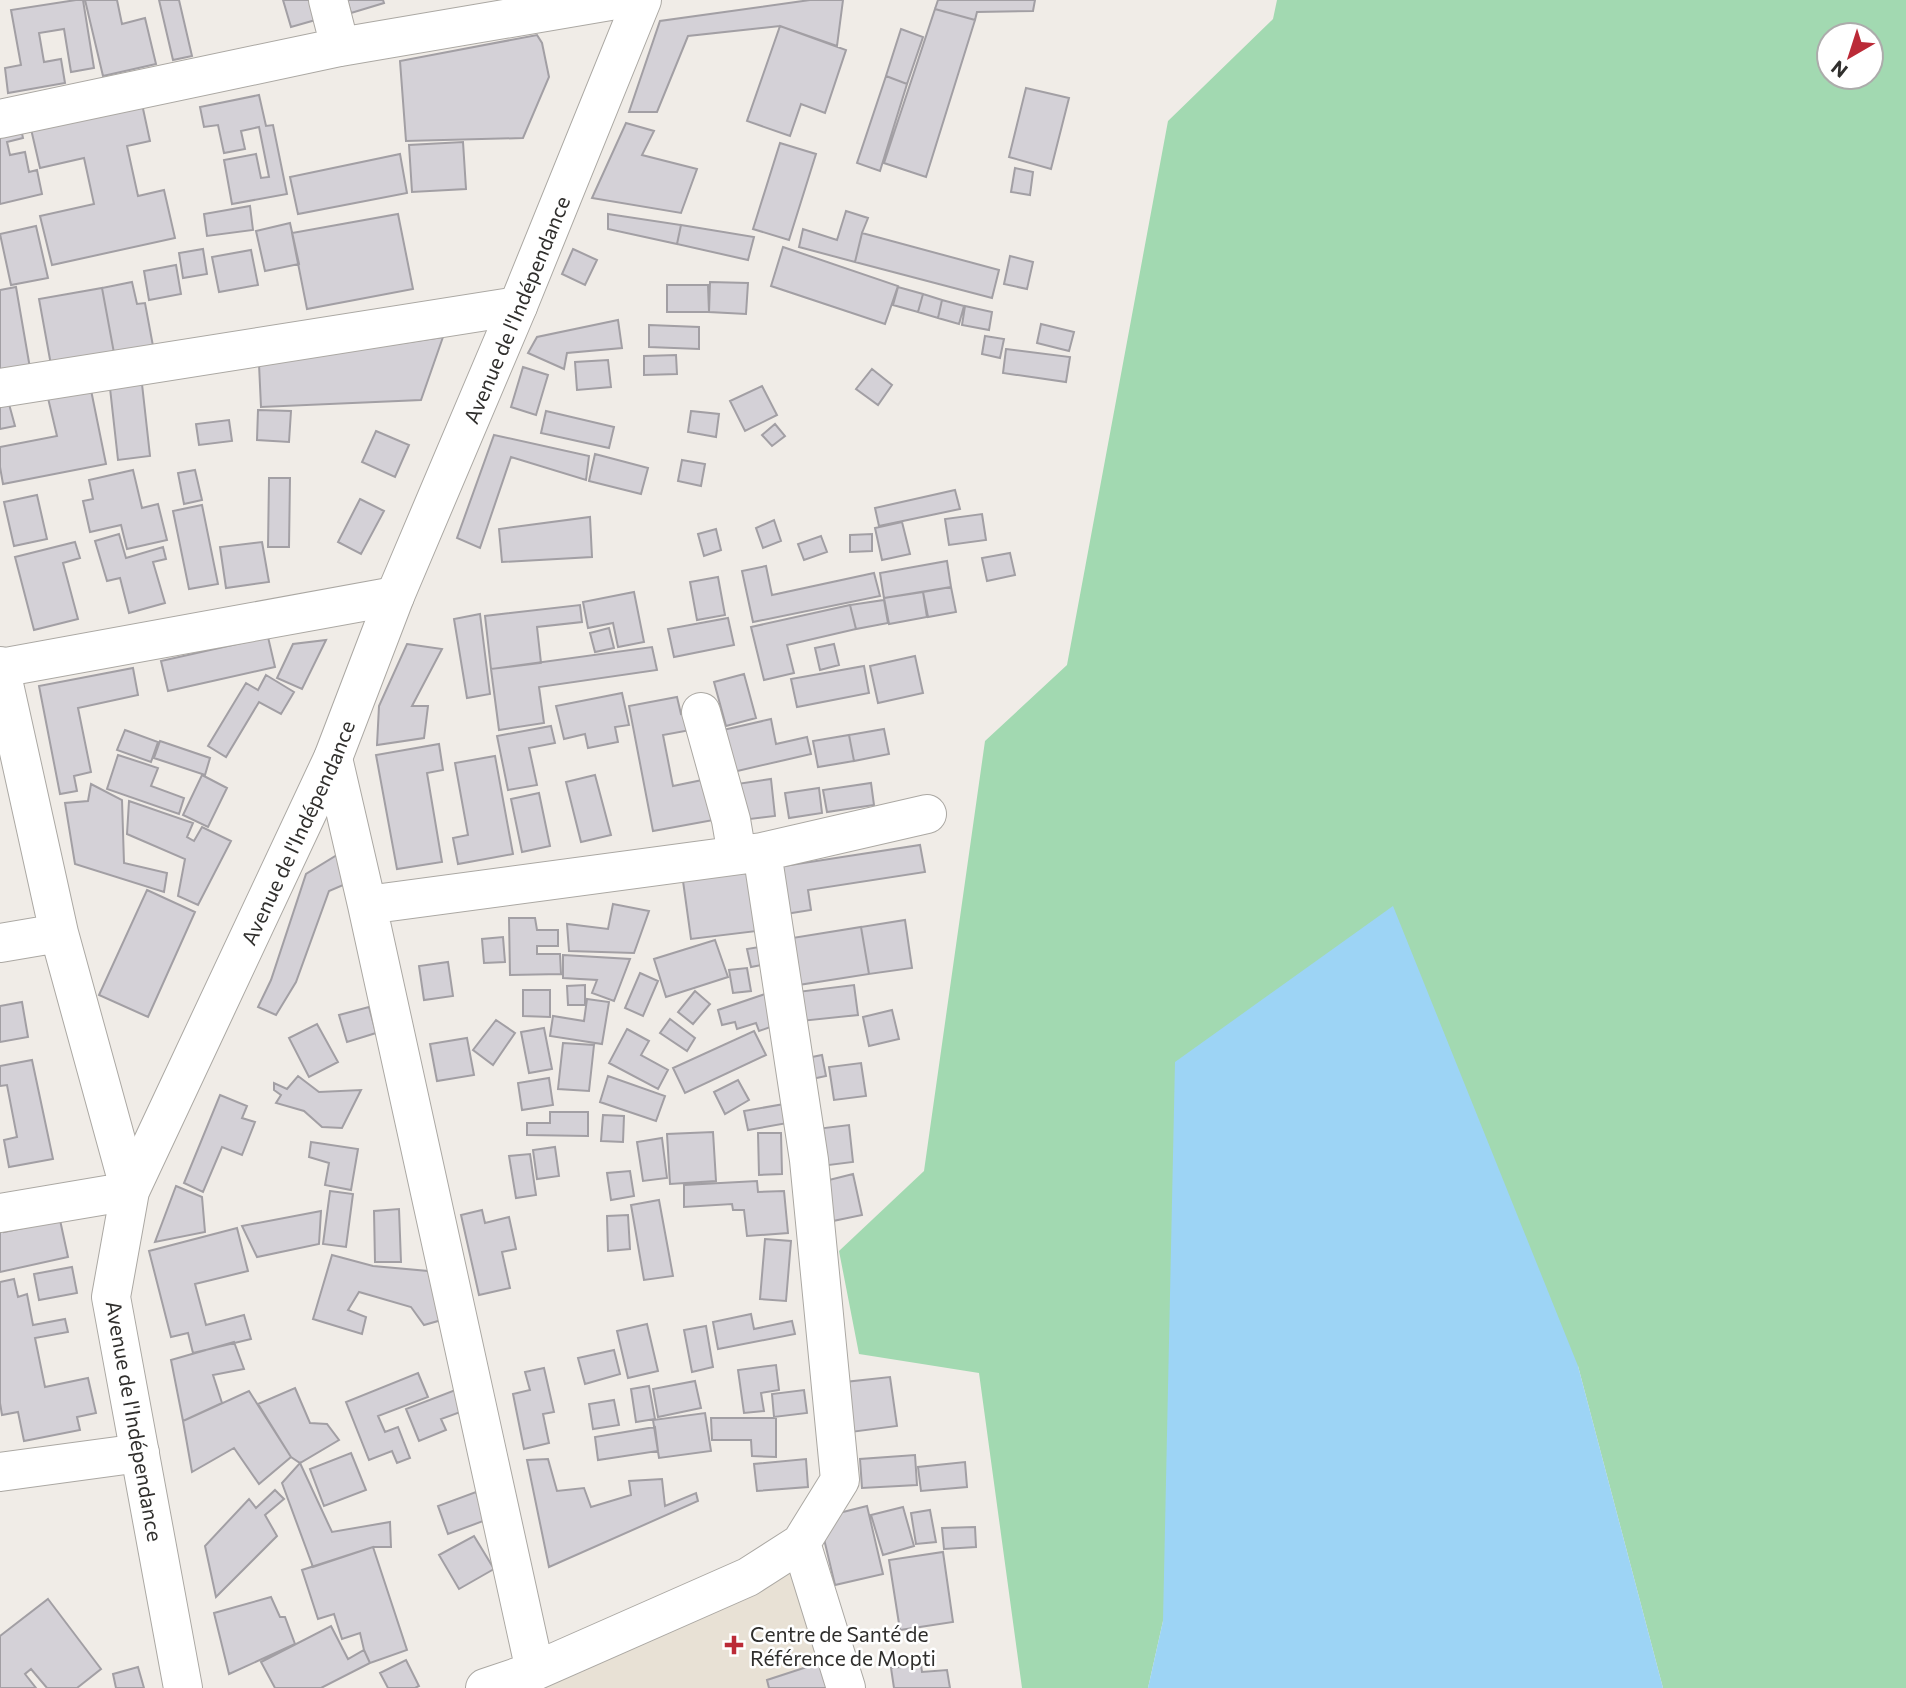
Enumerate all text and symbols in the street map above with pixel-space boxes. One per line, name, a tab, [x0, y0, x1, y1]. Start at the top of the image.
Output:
north arrow	[1815, 21, 1885, 91]
text: N	[1826, 56, 1852, 83]
street label: Avenue de l'Indépendance	[457, 192, 574, 427]
street label: Avenue de l'Indépendance	[235, 717, 359, 949]
street label: Avenue de l'Indépendance	[101, 1299, 169, 1543]
place label: Centre de Santé de Référence de Mopti	[750, 1621, 936, 1670]
marker: Centre de Santé de Référence de Mopti	[724, 1635, 744, 1655]

